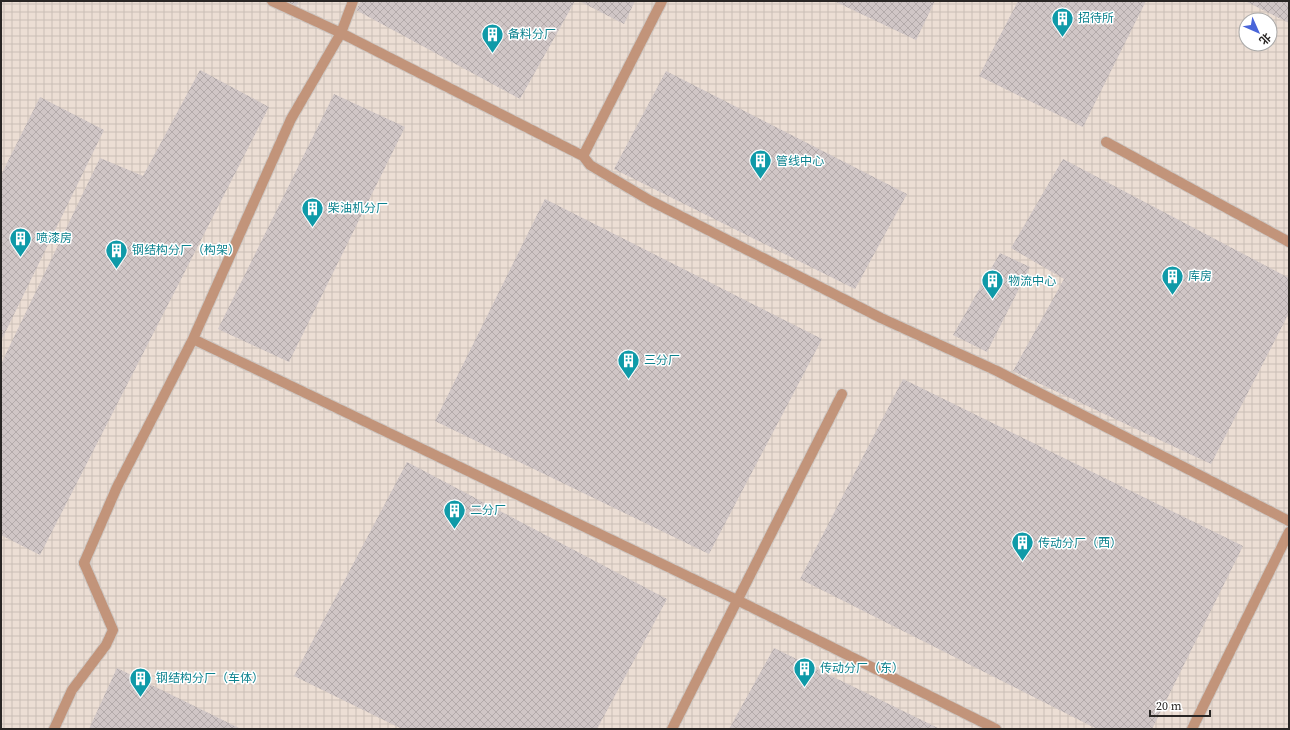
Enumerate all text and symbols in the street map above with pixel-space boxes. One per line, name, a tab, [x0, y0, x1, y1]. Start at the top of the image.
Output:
building icon: 招待所	[1050, 5, 1076, 38]
place label: 招待所	[1078, 10, 1114, 26]
north arrow	[1238, 12, 1278, 52]
building icon: 备料分厂	[479, 21, 505, 54]
place label: 备料分厂	[508, 26, 556, 42]
text: 北	[1256, 30, 1274, 48]
building icon: 管线中心	[748, 148, 774, 181]
place label: 管线中心	[776, 153, 824, 169]
building icon: 柴油机分厂	[299, 195, 325, 228]
place label: 柴油机分厂	[328, 200, 388, 216]
building icon: 喷漆房	[8, 225, 34, 258]
place label: 喷漆房	[36, 230, 72, 246]
building icon: 钢结构分厂（构架）	[103, 237, 129, 270]
place label: 钢结构分厂（构架）	[132, 242, 240, 258]
building icon: 库房	[1159, 263, 1185, 296]
building icon: 物流中心	[980, 268, 1006, 301]
place label: 库房	[1188, 268, 1212, 284]
place label: 物流中心	[1008, 273, 1056, 289]
building icon: 三分厂	[615, 347, 641, 380]
place label: 三分厂	[644, 352, 680, 368]
building icon: 二分厂	[441, 497, 467, 530]
place label: 二分厂	[470, 502, 506, 518]
building icon: 传动分厂（西）	[1009, 530, 1035, 563]
place label: 传动分厂（西）	[1038, 535, 1122, 551]
building icon: 传动分厂（东）	[791, 655, 817, 688]
place label: 传动分厂（东）	[820, 660, 904, 676]
building icon: 钢结构分厂（车体）	[128, 665, 154, 698]
place label: 钢结构分厂（车体）	[156, 670, 264, 686]
scale bar	[1150, 692, 1210, 718]
text: 20 m	[1156, 698, 1182, 714]

